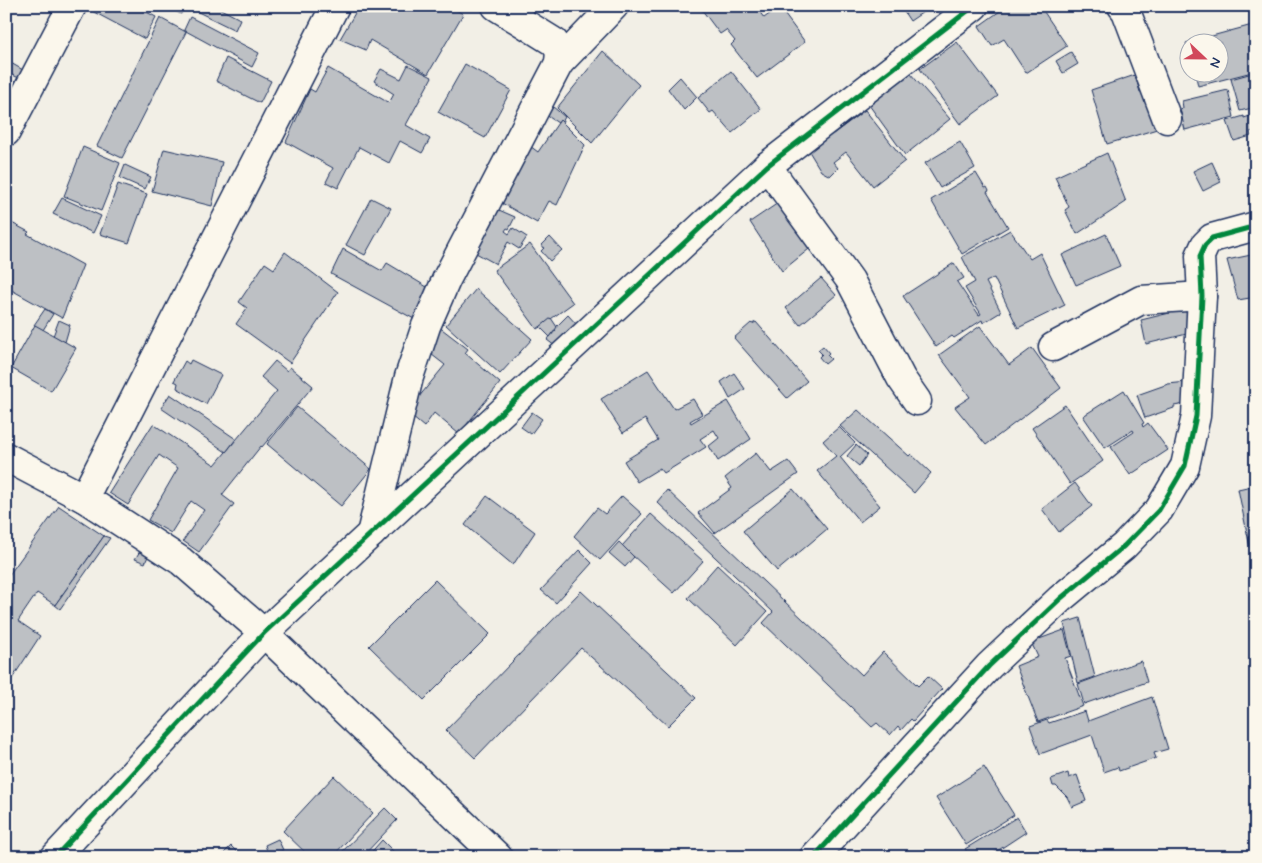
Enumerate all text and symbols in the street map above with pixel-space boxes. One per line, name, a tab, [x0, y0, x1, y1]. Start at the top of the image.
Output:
north arrow	[1180, 32, 1230, 82]
text: N	[1205, 55, 1225, 70]

